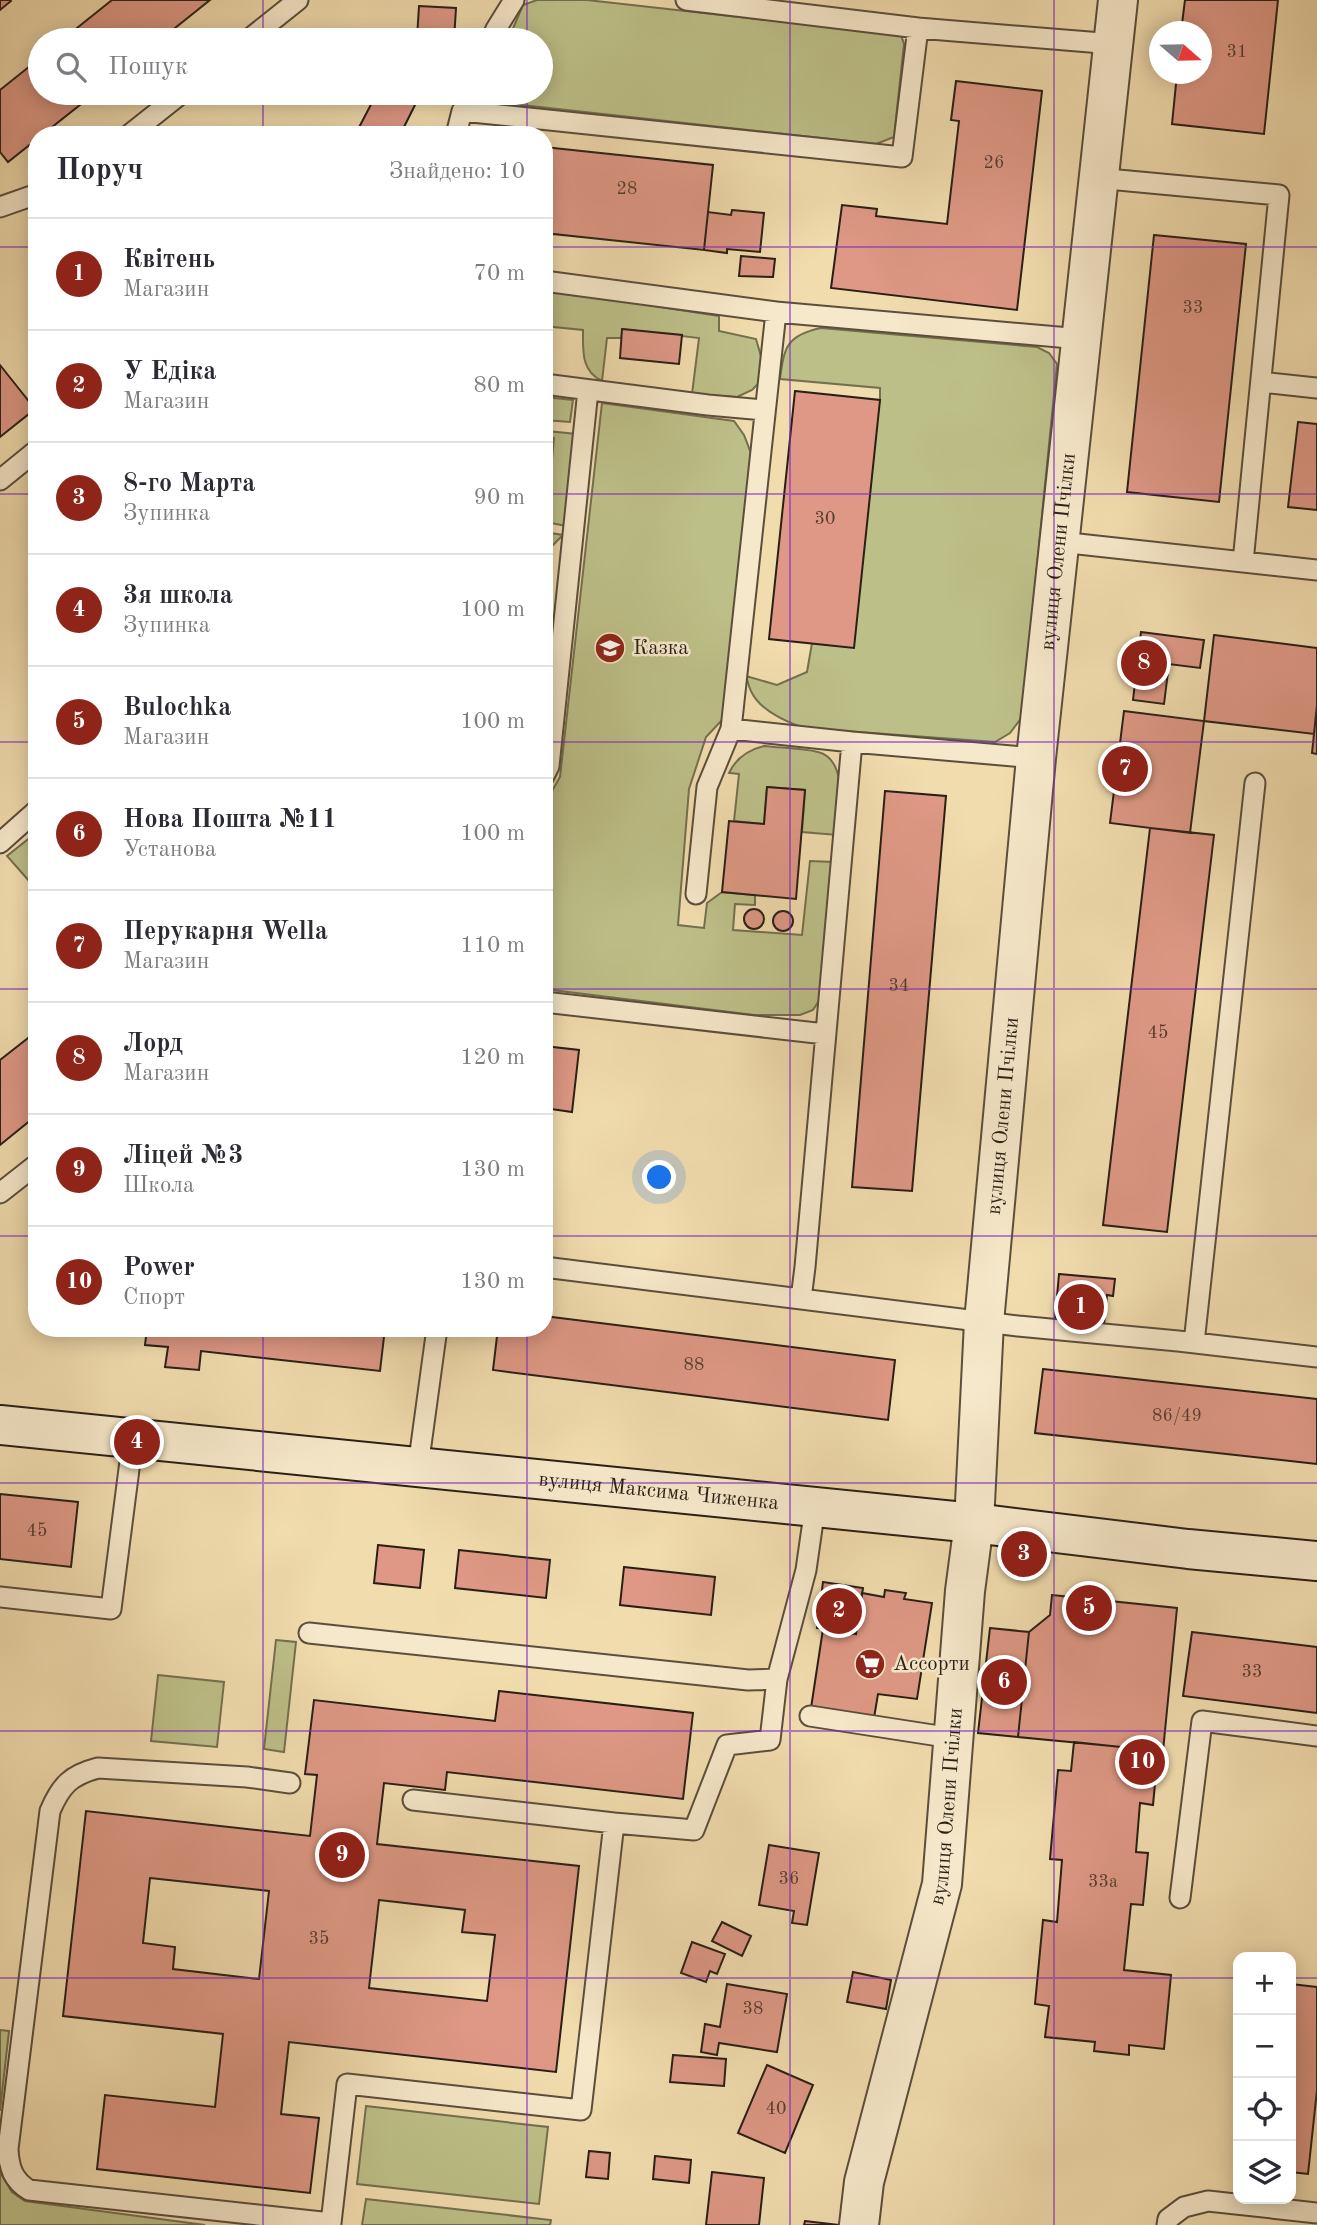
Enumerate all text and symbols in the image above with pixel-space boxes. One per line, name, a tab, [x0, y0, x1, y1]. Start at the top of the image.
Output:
north arrow	[1149, 21, 1212, 84]
search box	[28, 28, 553, 105]
house number: 31	[1227, 43, 1247, 61]
icon: search	[52, 48, 90, 86]
text: Пошук	[108, 54, 188, 80]
house number: 26	[984, 154, 1004, 172]
text: Поруч	[56, 156, 143, 186]
text: Знайдено: 10	[389, 160, 525, 183]
house number: 28	[617, 180, 637, 198]
text: Квітень	[123, 247, 215, 273]
text: 1	[72, 262, 86, 285]
text: 70 m	[474, 262, 525, 285]
text: Магазин	[123, 278, 209, 301]
house number: 33	[1183, 299, 1203, 317]
text: У Едіка	[123, 359, 216, 385]
text: 2	[72, 374, 86, 397]
text: 80 m	[474, 374, 525, 397]
text: Магазин	[123, 390, 209, 413]
street label: вулиця Олени Пчілки	[1037, 452, 1079, 651]
text: 8-го Марта	[123, 471, 256, 497]
text: 3	[72, 486, 86, 509]
text: 90 m	[474, 486, 525, 509]
text: Зупинка	[123, 502, 210, 525]
house number: 30	[815, 510, 835, 528]
text: 3я школа	[123, 583, 233, 609]
text: 4	[72, 598, 86, 621]
text: 100 m	[460, 598, 525, 621]
text: Зупинка	[123, 614, 210, 637]
school or university icon: Казка	[593, 631, 627, 665]
pin: 8	[1121, 637, 1167, 689]
place label: Казка	[633, 638, 689, 659]
text: Bulochka	[123, 695, 231, 721]
text: 5	[72, 710, 86, 733]
text: 100 m	[460, 710, 525, 733]
text: Магазин	[123, 726, 209, 749]
pin: 7	[1102, 743, 1148, 795]
text: Нова Пошта №11	[123, 807, 337, 833]
text: 6	[72, 822, 86, 845]
text: 100 m	[460, 822, 525, 845]
text: Установа	[123, 838, 216, 861]
text: Перукарня Wella	[123, 919, 328, 945]
text: 7	[72, 934, 86, 957]
text: 110 m	[460, 934, 525, 957]
text: Магазин	[123, 950, 209, 973]
house number: 34	[889, 977, 909, 995]
street label: вулиця Олени Пчілки	[983, 1016, 1023, 1216]
house number: 45	[1148, 1024, 1168, 1042]
text: Лорд	[123, 1031, 183, 1057]
text: 8	[72, 1046, 86, 1069]
text: 120 m	[460, 1046, 525, 1069]
text: Магазин	[123, 1062, 209, 1085]
text: Ліцей №3	[123, 1143, 243, 1169]
text: 9	[72, 1158, 86, 1181]
text: 130 m	[460, 1158, 525, 1181]
your location	[642, 1160, 676, 1194]
text: Школа	[123, 1174, 194, 1197]
text: Power	[123, 1255, 195, 1281]
text: 10	[66, 1270, 92, 1293]
text: 130 m	[460, 1270, 525, 1293]
pin: 1	[1058, 1281, 1104, 1333]
text: Спорт	[123, 1286, 185, 1309]
house number: 88	[684, 1356, 704, 1374]
house number: 86/49	[1152, 1407, 1202, 1425]
pin: 4	[114, 1416, 160, 1468]
street label: вулиця Максима Чиженка	[537, 1469, 780, 1514]
house number: 45	[27, 1522, 47, 1540]
pin: 3	[1001, 1528, 1047, 1580]
pin: 5	[1066, 1582, 1112, 1634]
pin: 2	[816, 1585, 862, 1637]
supermarket icon: Ассорти	[853, 1647, 887, 1681]
place label: Ассорти	[893, 1654, 970, 1675]
pin: 6	[981, 1656, 1027, 1708]
house number: 33	[1242, 1663, 1262, 1681]
street label: вулиця Олени Пчілки	[926, 1707, 966, 1907]
pin: 10	[1119, 1736, 1165, 1788]
pin: 9	[319, 1829, 365, 1881]
house number: 36	[779, 1870, 799, 1888]
house number: 33а	[1088, 1873, 1118, 1891]
house number: 35	[309, 1930, 329, 1948]
map controls	[1233, 1952, 1296, 2204]
button: +	[1233, 1952, 1296, 2015]
house number: 38	[743, 2000, 763, 2018]
button: −	[1233, 2015, 1296, 2078]
button: locate	[1233, 2078, 1296, 2141]
house number: 40	[766, 2100, 786, 2118]
button: layers	[1233, 2141, 1296, 2204]

